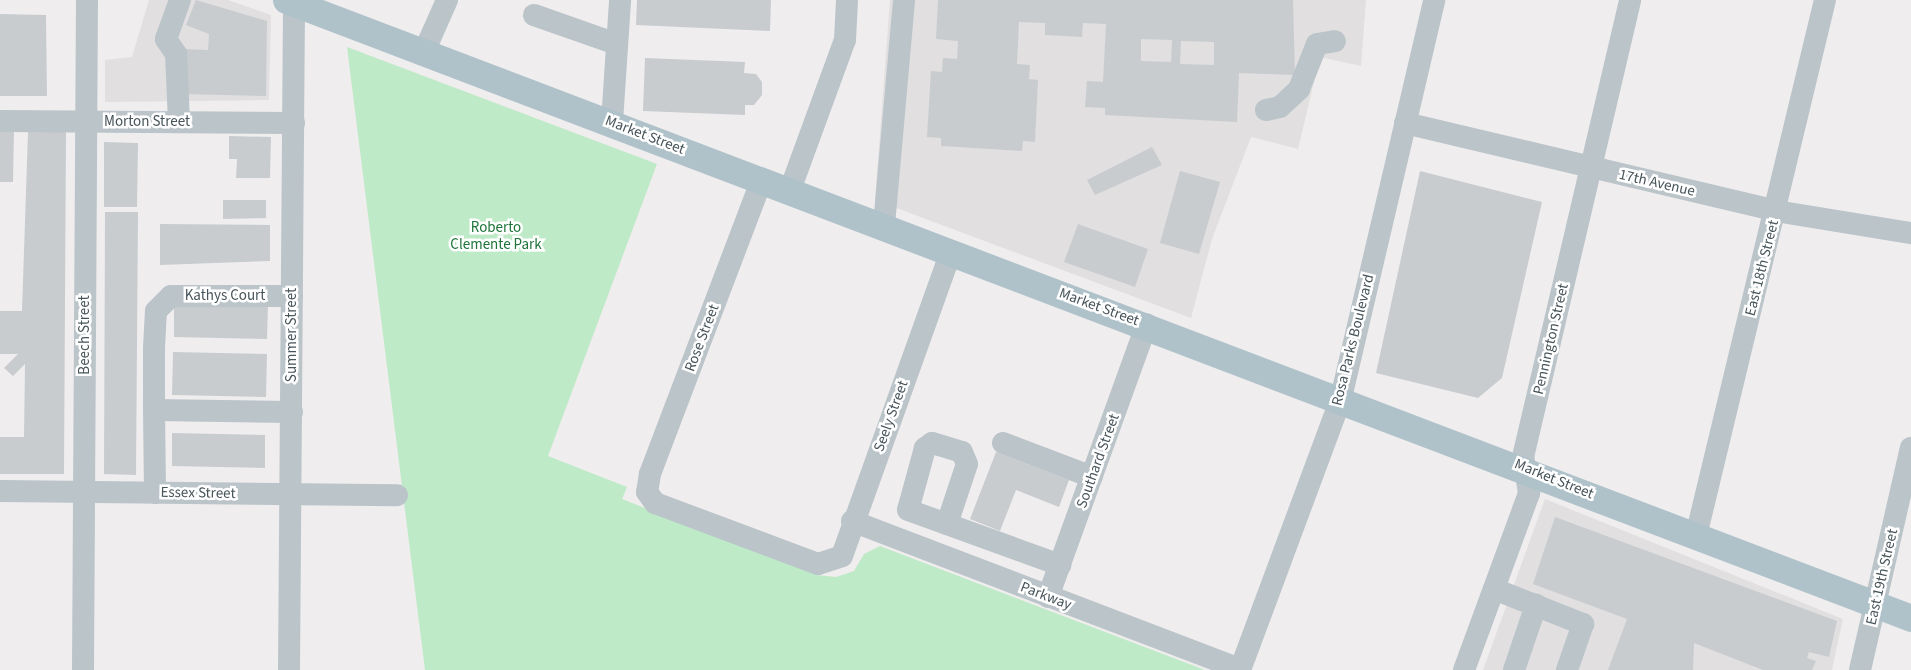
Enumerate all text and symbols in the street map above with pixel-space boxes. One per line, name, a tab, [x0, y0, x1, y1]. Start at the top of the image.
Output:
street label: Market Street	[603, 112, 687, 158]
street label: Morton Street	[104, 113, 190, 131]
street label: 17th Avenue	[1617, 166, 1697, 200]
park label: Roberto Clemente Park	[450, 218, 542, 253]
street label: East 18th Street	[1741, 218, 1783, 318]
street label: Rosa Parks Boulevard	[1328, 272, 1378, 408]
street label: Pennington Street	[1529, 282, 1573, 396]
street label: Market Street	[1057, 284, 1141, 330]
street label: Kathys Court	[185, 287, 265, 305]
street label: Summer Street	[283, 288, 301, 382]
street label: Beech Street	[76, 295, 94, 375]
street label: Rose Street	[681, 302, 723, 374]
street label: Seely Street	[870, 378, 912, 454]
street label: Southard Street	[1073, 411, 1123, 511]
street label: Market Street	[1512, 455, 1596, 503]
street label: Essex Street	[160, 483, 236, 503]
street label: East 19th Street	[1862, 527, 1902, 627]
street label: Parkway	[1018, 578, 1074, 614]

